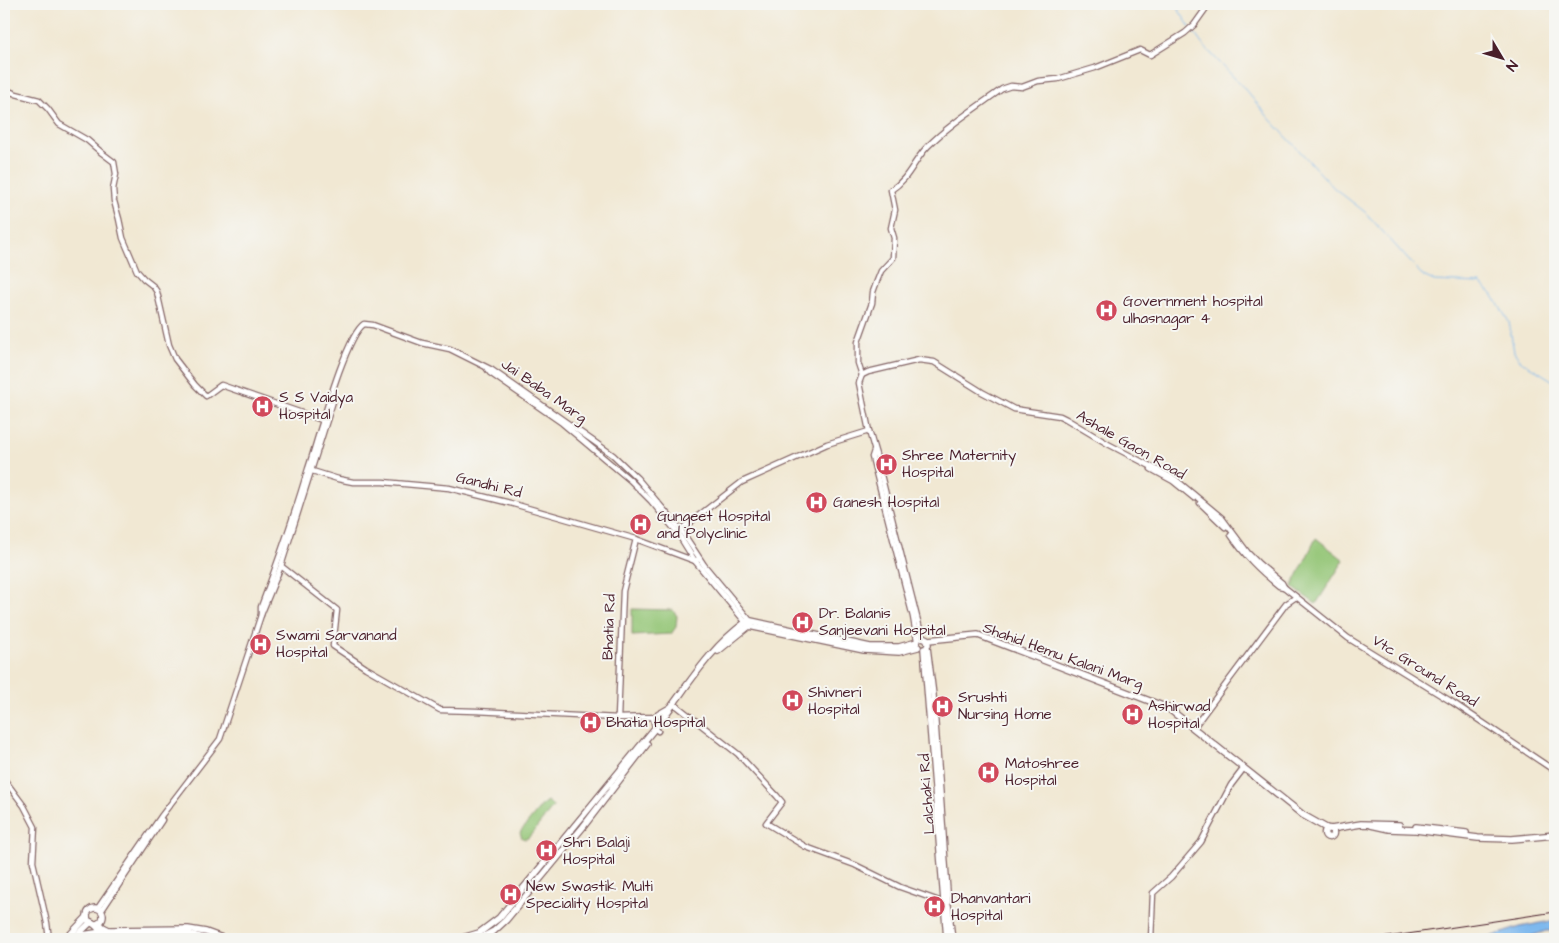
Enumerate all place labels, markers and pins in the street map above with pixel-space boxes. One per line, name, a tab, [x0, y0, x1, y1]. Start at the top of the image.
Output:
place label: Government hospital ulhasnagar 4	[1123, 291, 1263, 330]
hospital icon: Government hospital ulhasnagar 4	[1095, 298, 1119, 322]
place label: S S Vaidya Hospital	[279, 387, 354, 425]
hospital icon: S S Vaidya Hospital	[251, 394, 275, 418]
place label: Shree Maternity Hospital	[902, 445, 1016, 483]
hospital icon: Shree Maternity Hospital	[874, 452, 898, 476]
hospital icon: Ganesh Hospital	[805, 490, 829, 514]
place label: Ganesh Hospital	[833, 492, 939, 513]
place label: Gungeet Hospital and Polyclinic	[657, 506, 770, 545]
hospital icon: Gungeet Hospital and Polyclinic	[629, 513, 653, 537]
place label: Dr. Balanis Sanjeevani Hospital	[819, 603, 946, 641]
hospital icon: Dr. Balanis Sanjeevani Hospital	[791, 610, 815, 634]
place label: Swami Sarvanand Hospital	[276, 625, 397, 663]
hospital icon: Swami Sarvanand Hospital	[248, 632, 272, 656]
place label: Shivneri Hospital	[808, 682, 862, 720]
place label: Srushti Nursing Home	[958, 687, 1052, 726]
hospital icon: Shivneri Hospital	[780, 689, 804, 713]
hospital icon: Srushti Nursing Home	[930, 694, 954, 718]
place label: Ashirwad Hospital	[1148, 696, 1211, 734]
hospital icon: Ashirwad Hospital	[1120, 703, 1144, 727]
hospital icon: Bhatia Hospital	[578, 710, 602, 734]
place label: Bhatia Hospital	[606, 712, 705, 733]
place label: Matoshree Hospital	[1005, 753, 1079, 791]
hospital icon: Matoshree Hospital	[977, 760, 1001, 784]
place label: Shri Balaji Hospital	[563, 832, 631, 870]
hospital icon: Shri Balaji Hospital	[535, 839, 559, 863]
place label: New Swastik Multi Speciality Hospital	[526, 876, 654, 915]
hospital icon: New Swastik Multi Speciality Hospital	[498, 883, 522, 907]
place label: Dhanvantari Hospital	[951, 888, 1031, 926]
hospital icon: Dhanvantari Hospital	[923, 895, 947, 919]

